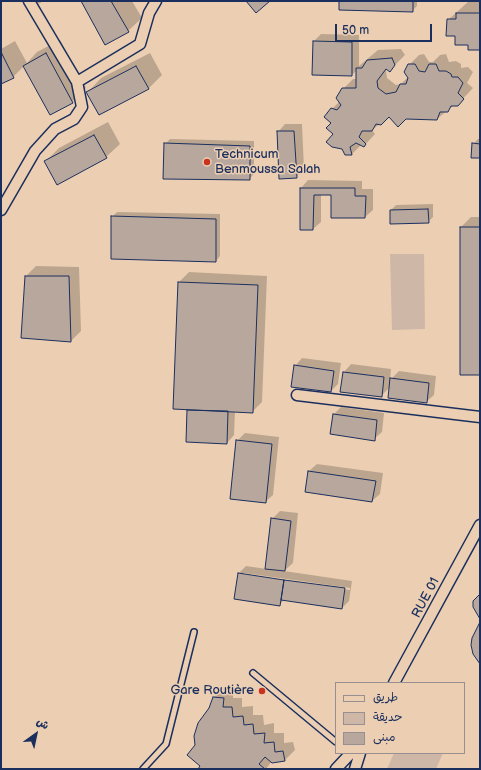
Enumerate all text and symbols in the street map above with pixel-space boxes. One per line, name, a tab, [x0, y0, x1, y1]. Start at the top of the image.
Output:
scale bar	[337, 16, 434, 42]
text: 50 m	[342, 23, 369, 38]
place label: Technicum Benmoussa Salah	[215, 147, 321, 178]
marker: Technicum Benmoussa Salah	[202, 157, 212, 167]
street label: RUE 01	[409, 575, 443, 621]
legend	[335, 682, 465, 754]
place label: Gare Routière	[171, 683, 254, 699]
marker: Gare Routière	[257, 686, 267, 696]
text: طريق	[373, 690, 398, 705]
text: حديقة	[373, 710, 402, 725]
north arrow	[16, 714, 56, 754]
text: ش	[34, 715, 51, 732]
text: مبنى	[373, 730, 396, 745]

